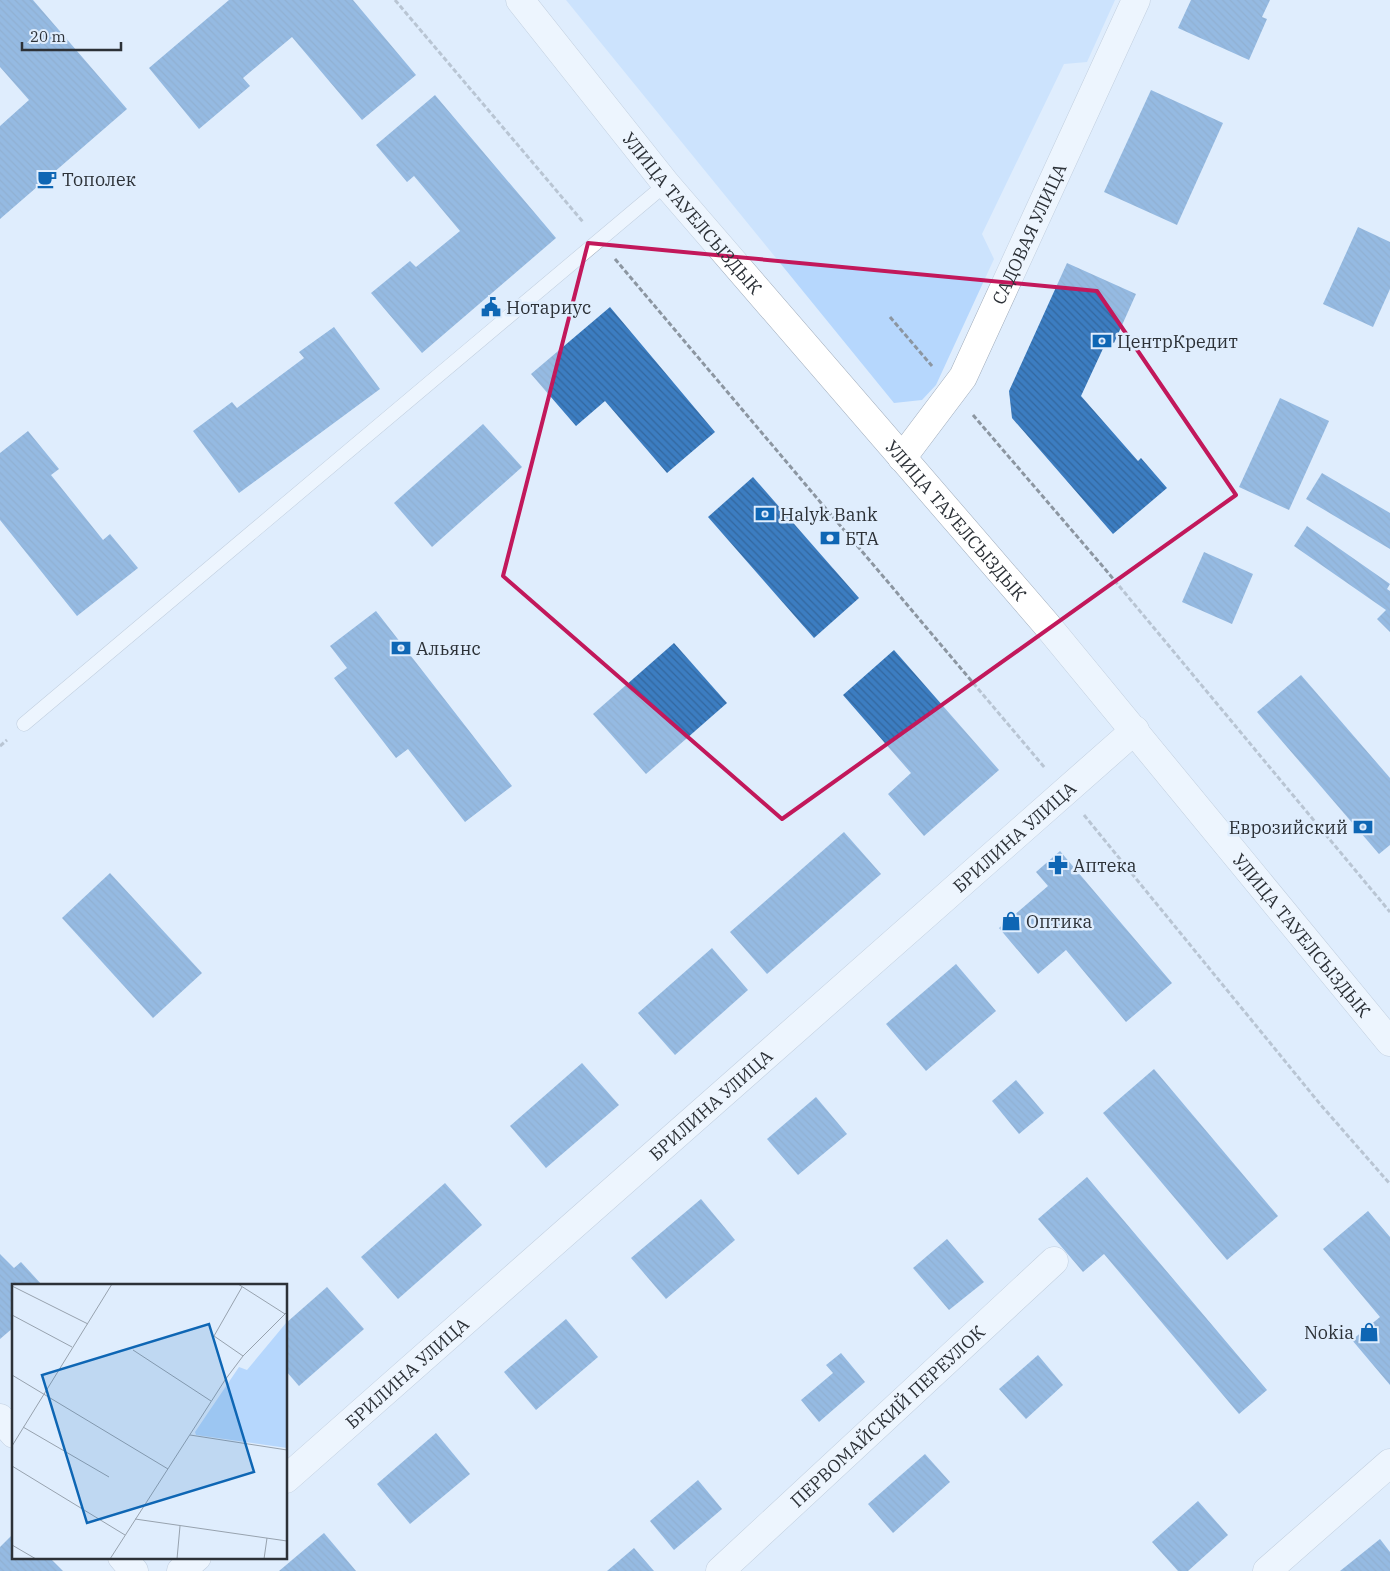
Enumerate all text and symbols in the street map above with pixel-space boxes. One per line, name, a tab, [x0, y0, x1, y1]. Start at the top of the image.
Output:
scale bar	[22, 20, 121, 52]
text: 20 m	[30, 27, 66, 46]
street label: УЛИЦА ТАУЕЛСЫЗДЫК	[618, 127, 768, 299]
street label: САДОВАЯ УЛИЦА	[986, 159, 1071, 308]
cafe icon: Тополек	[36, 168, 58, 190]
place label: Тополек	[62, 168, 137, 191]
public building icon: Нотариус	[480, 296, 502, 318]
place label: Нотариус	[506, 296, 591, 319]
bank icon: ЦентрКредит	[1091, 330, 1113, 352]
place label: ЦентрКредит	[1117, 330, 1238, 353]
street label: УЛИЦА ТАУЕЛСЫЗДЫК	[881, 435, 1032, 606]
bank icon: Halyk Bank	[754, 503, 776, 525]
place label: Halyk Bank	[780, 503, 878, 526]
bank icon: БТА	[819, 527, 841, 549]
place label: БТА	[845, 527, 880, 550]
bank icon: Альянс	[390, 637, 412, 659]
place label: Альянс	[416, 637, 481, 660]
street label: БРИЛИНА УЛИЦА	[948, 776, 1081, 897]
place label: Еврозийский	[1229, 816, 1348, 839]
bank icon: Еврозийский	[1352, 816, 1374, 838]
street label: УЛИЦА ТАУЕЛСЫЗДЫК	[1228, 849, 1376, 1022]
pharmacy icon: Аптека	[1047, 854, 1069, 876]
place label: Аптека	[1073, 854, 1137, 877]
shop icon: Оптика	[1000, 910, 1022, 932]
place label: Оптика	[1026, 910, 1092, 933]
street label: БРИЛИНА УЛИЦА	[644, 1044, 777, 1165]
inset map	[12, 1284, 288, 1558]
street label: БРИЛИНА УЛИЦА	[340, 1312, 474, 1433]
street label: ПЕРВОМАЙСКИЙ ПЕРЕУЛОК	[785, 1320, 990, 1512]
place label: Nokia	[1304, 1321, 1354, 1344]
shop icon: Nokia	[1358, 1321, 1380, 1343]

